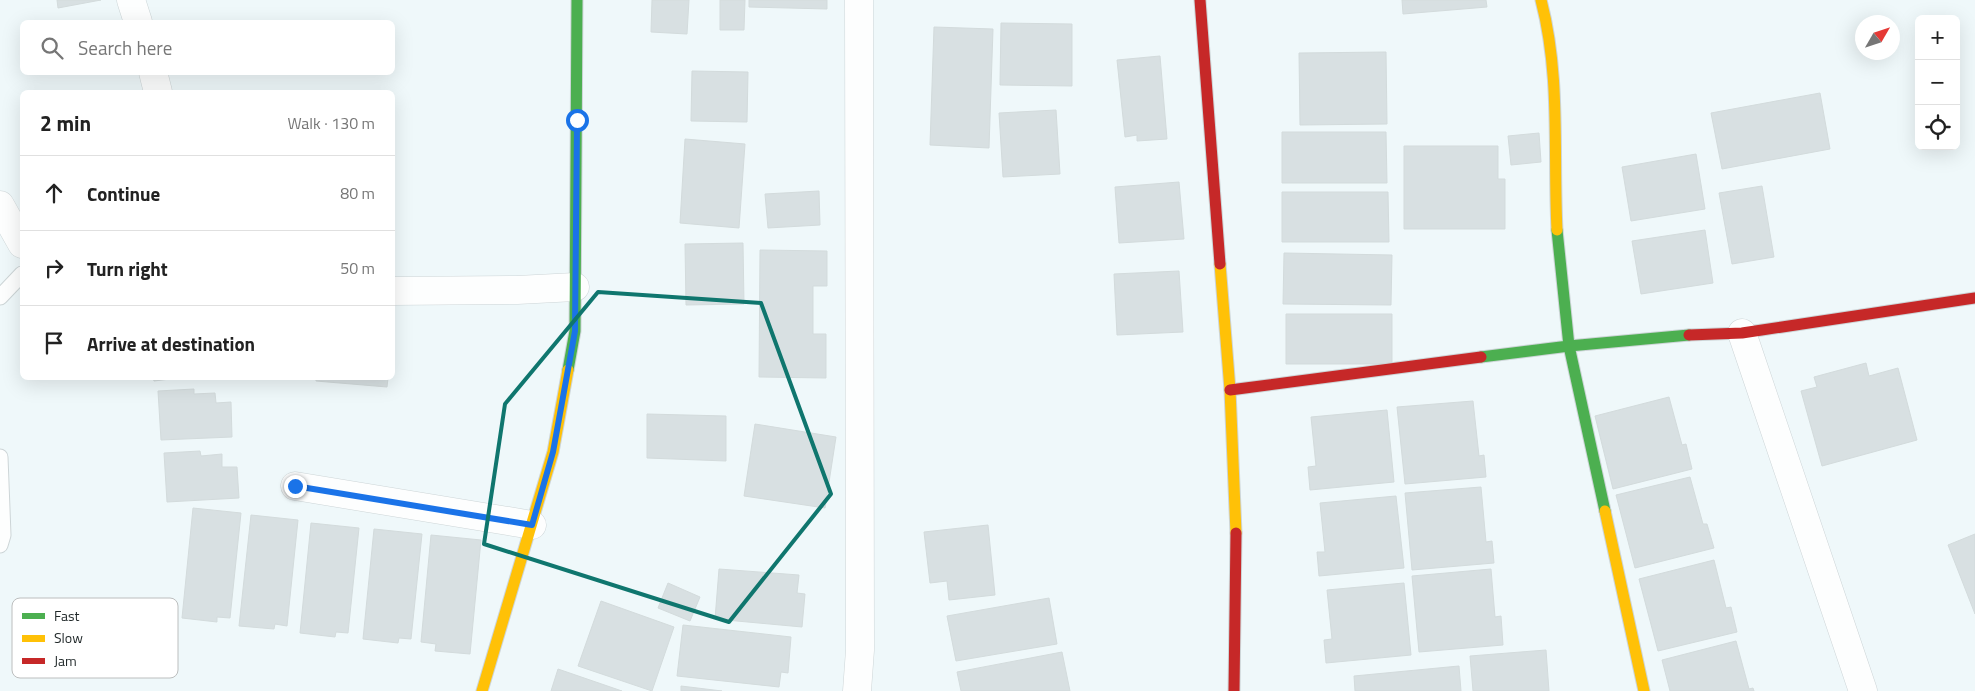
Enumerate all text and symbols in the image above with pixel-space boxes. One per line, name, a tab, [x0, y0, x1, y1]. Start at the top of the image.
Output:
north arrow	[1855, 15, 1900, 60]
map controls	[1915, 15, 1960, 150]
button: +	[1915, 15, 1960, 60]
search box	[20, 20, 395, 75]
text: Search here	[78, 33, 172, 62]
icon: search	[38, 34, 66, 62]
button: −	[1915, 60, 1960, 105]
button: locate	[1915, 105, 1960, 150]
text: 2 min	[40, 107, 91, 139]
route start	[566, 109, 589, 132]
text: Walk · 130 m	[287, 111, 375, 135]
icon: ahead	[40, 179, 68, 207]
text: Continue	[87, 179, 160, 208]
text: 80 m	[340, 181, 375, 205]
icon: right	[40, 254, 68, 282]
text: Turn right	[87, 254, 168, 283]
text: 50 m	[340, 256, 375, 280]
icon: arrive	[40, 329, 68, 357]
text: Arrive at destination	[87, 329, 255, 358]
route end	[284, 475, 307, 498]
legend	[12, 598, 178, 678]
text: Fast	[54, 605, 79, 626]
text: Slow	[54, 627, 83, 648]
text: Jam	[54, 650, 77, 671]

